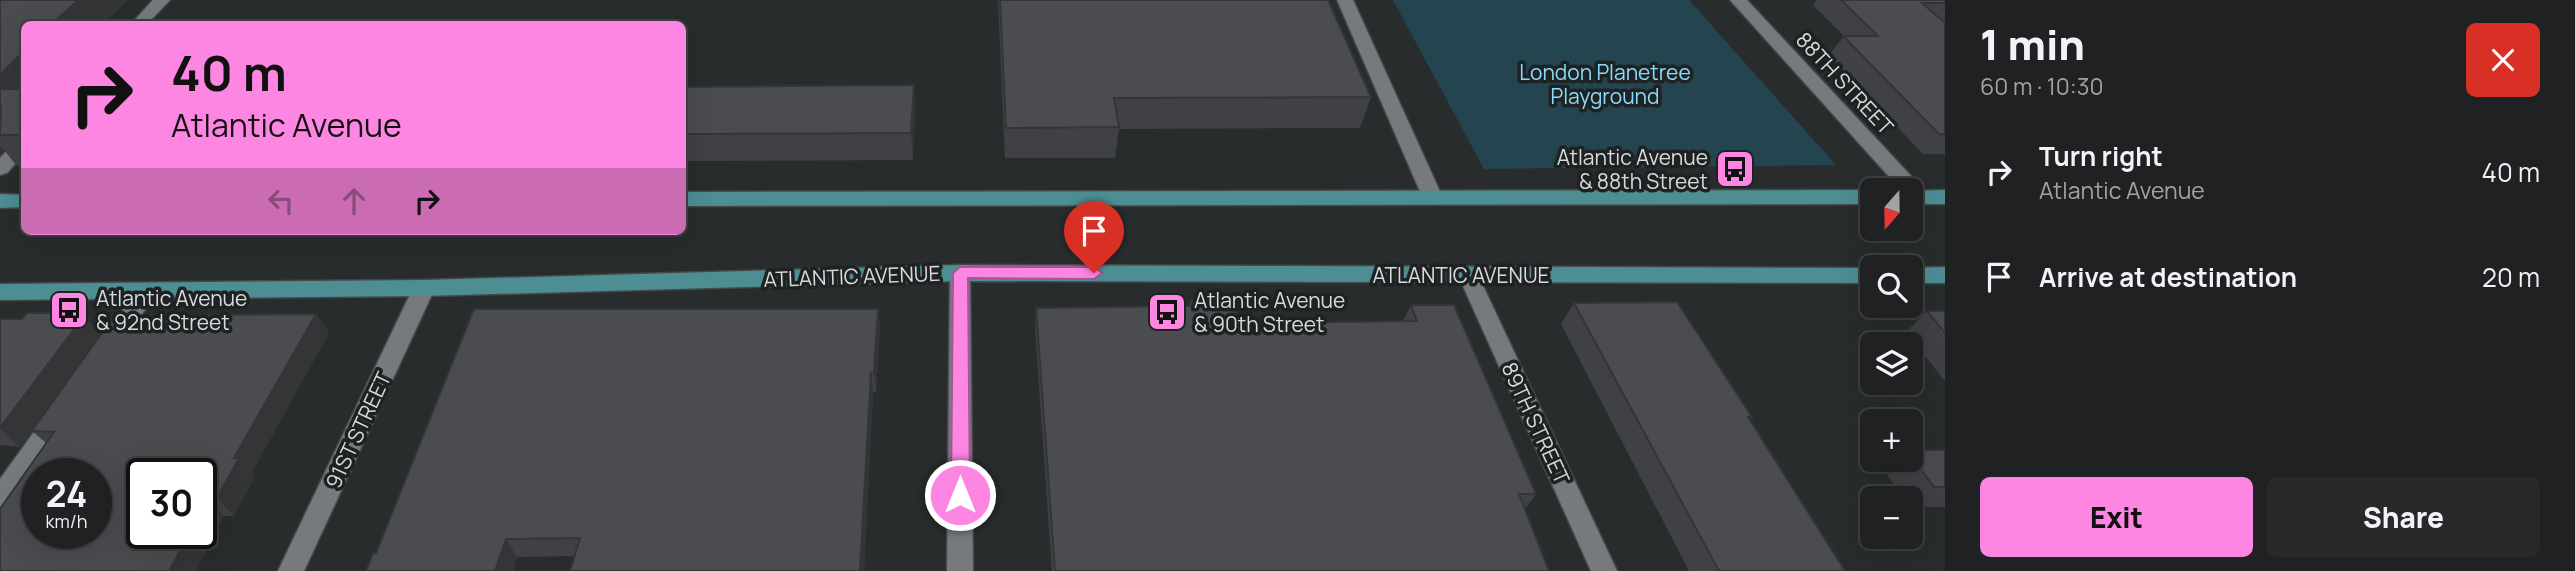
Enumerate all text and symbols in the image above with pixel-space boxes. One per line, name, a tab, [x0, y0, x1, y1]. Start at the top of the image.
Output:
text: 1 min	[1980, 15, 2085, 73]
button: close	[2466, 23, 2540, 97]
street label: 88TH STREET	[1790, 26, 1900, 141]
text: 40 m	[171, 39, 287, 106]
icon: right	[56, 49, 147, 140]
park label: London Planetree Playground	[1519, 58, 1691, 110]
text: 60 m · 10:30	[1980, 70, 2103, 102]
text: Atlantic Avenue	[171, 103, 402, 147]
text: Turn right	[2039, 138, 2163, 174]
place label: Atlantic Avenue & 88th Street	[1557, 143, 1708, 195]
bus stop icon: Atlantic Avenue & 88th Street	[1714, 148, 1756, 190]
icon: right	[1980, 153, 2018, 191]
text: 40 m	[2482, 154, 2540, 190]
text: Atlantic Avenue	[2039, 174, 2205, 206]
north arrow	[1860, 178, 1923, 242]
map controls	[1860, 178, 1923, 549]
icon: left	[262, 182, 300, 220]
icon: ahead	[335, 182, 373, 220]
icon: right	[408, 182, 446, 220]
pin	[1064, 201, 1124, 273]
icon: arrive	[1075, 212, 1113, 250]
button: search	[1860, 255, 1923, 318]
icon: arrive	[1980, 258, 2018, 296]
street label: ATLANTIC AVENUE	[763, 259, 941, 293]
text: Arrive at destination	[2039, 259, 2297, 295]
text: 20 m	[2482, 259, 2540, 295]
street label: ATLANTIC AVENUE	[1372, 261, 1550, 289]
place label: Atlantic Avenue & 92nd Street	[96, 284, 247, 336]
place label: Atlantic Avenue & 90th Street	[1194, 286, 1345, 338]
bus stop icon: Atlantic Avenue & 92nd Street	[48, 289, 90, 331]
bus stop icon: Atlantic Avenue & 90th Street	[1146, 291, 1188, 333]
button: layers	[1860, 332, 1923, 395]
street label: 89TH STREET	[1496, 357, 1577, 489]
street label: 91ST STREET	[319, 367, 397, 493]
button: +	[1860, 409, 1923, 472]
speed limit sign: 30	[126, 458, 217, 549]
position arrow	[923, 458, 997, 532]
text: 24	[46, 470, 87, 518]
button: Exit	[1980, 477, 2253, 557]
button: Share	[2267, 477, 2540, 557]
button: −	[1860, 486, 1923, 549]
text: km/h	[46, 509, 87, 533]

